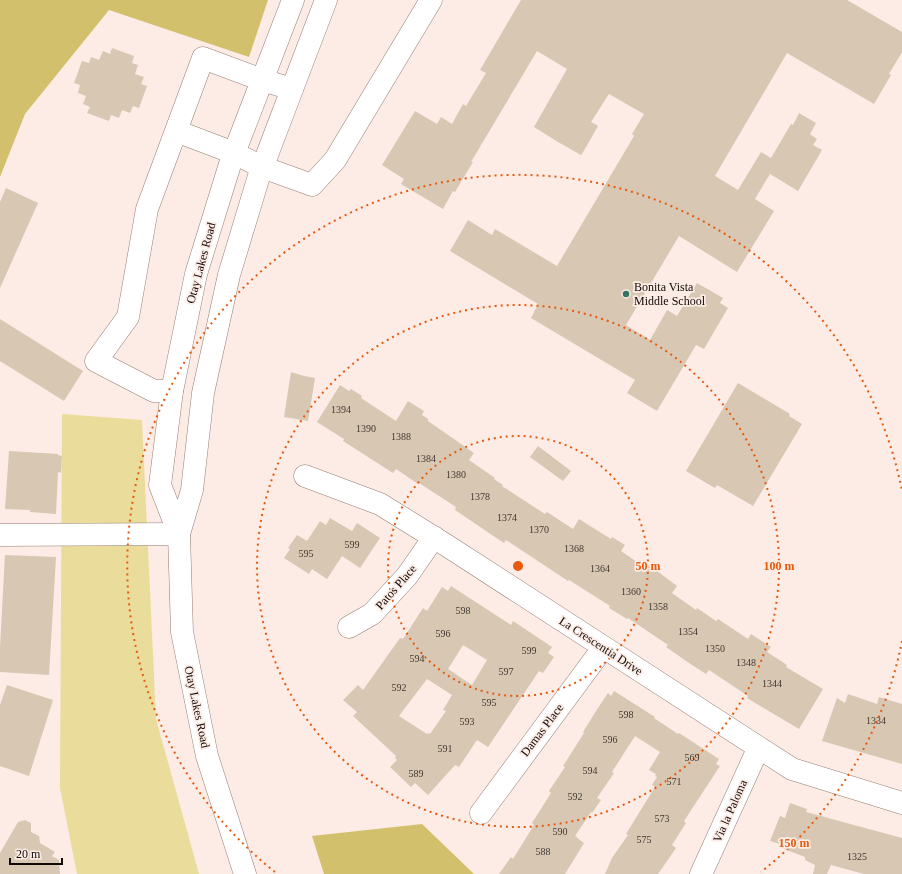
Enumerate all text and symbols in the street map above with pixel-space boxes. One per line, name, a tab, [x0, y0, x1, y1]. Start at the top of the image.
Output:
street label: Otay Lakes Road	[183, 221, 219, 305]
place label: Bonita Vista Middle School	[634, 280, 706, 308]
marker: Bonita Vista Middle School	[621, 289, 631, 299]
house number: 1394	[331, 404, 351, 415]
house number: 1390	[356, 423, 376, 434]
house number: 1388	[391, 431, 411, 442]
house number: 1384	[416, 453, 436, 464]
house number: 1380	[446, 469, 466, 480]
house number: 1378	[470, 491, 490, 502]
house number: 1374	[497, 512, 517, 523]
house number: 1370	[529, 524, 549, 535]
house number: 599	[345, 539, 360, 550]
house number: 1368	[564, 543, 584, 554]
house number: 595	[299, 548, 314, 559]
centre of rings	[511, 559, 525, 573]
text: 50 m	[636, 559, 661, 573]
text: 100 m	[764, 559, 795, 573]
street label: Patos Place	[373, 562, 419, 612]
house number: 1364	[590, 563, 610, 574]
house number: 1360	[621, 586, 641, 597]
house number: 1358	[648, 601, 668, 612]
house number: 598	[456, 605, 471, 616]
street label: La Crescentia Drive	[557, 614, 645, 678]
house number: 1354	[678, 626, 698, 637]
house number: 596	[436, 628, 451, 639]
house number: 1350	[705, 643, 725, 654]
house number: 599	[522, 645, 537, 656]
house number: 594	[410, 653, 425, 664]
house number: 1348	[736, 657, 756, 668]
street label: Otay Lakes Road	[181, 665, 213, 749]
house number: 597	[499, 666, 514, 677]
house number: 1344	[762, 678, 782, 689]
house number: 592	[392, 682, 407, 693]
house number: 595	[482, 697, 497, 708]
street label: Damas Place	[518, 701, 566, 759]
house number: 598	[619, 709, 634, 720]
house number: 1334	[866, 715, 886, 726]
house number: 593	[460, 716, 475, 727]
house number: 596	[603, 734, 618, 745]
house number: 591	[438, 743, 453, 754]
house number: 569	[685, 752, 700, 763]
house number: 594	[583, 765, 598, 776]
house number: 589	[409, 768, 424, 779]
house number: 571	[667, 776, 682, 787]
street label: Via la Paloma	[710, 777, 750, 845]
house number: 592	[568, 791, 583, 802]
house number: 573	[655, 813, 670, 824]
house number: 590	[553, 826, 568, 837]
house number: 575	[637, 834, 652, 845]
text: 150 m	[779, 836, 810, 850]
scale bar	[10, 840, 62, 866]
house number: 588	[536, 846, 551, 857]
text: 20 m	[16, 847, 41, 861]
house number: 1325	[847, 851, 867, 862]

